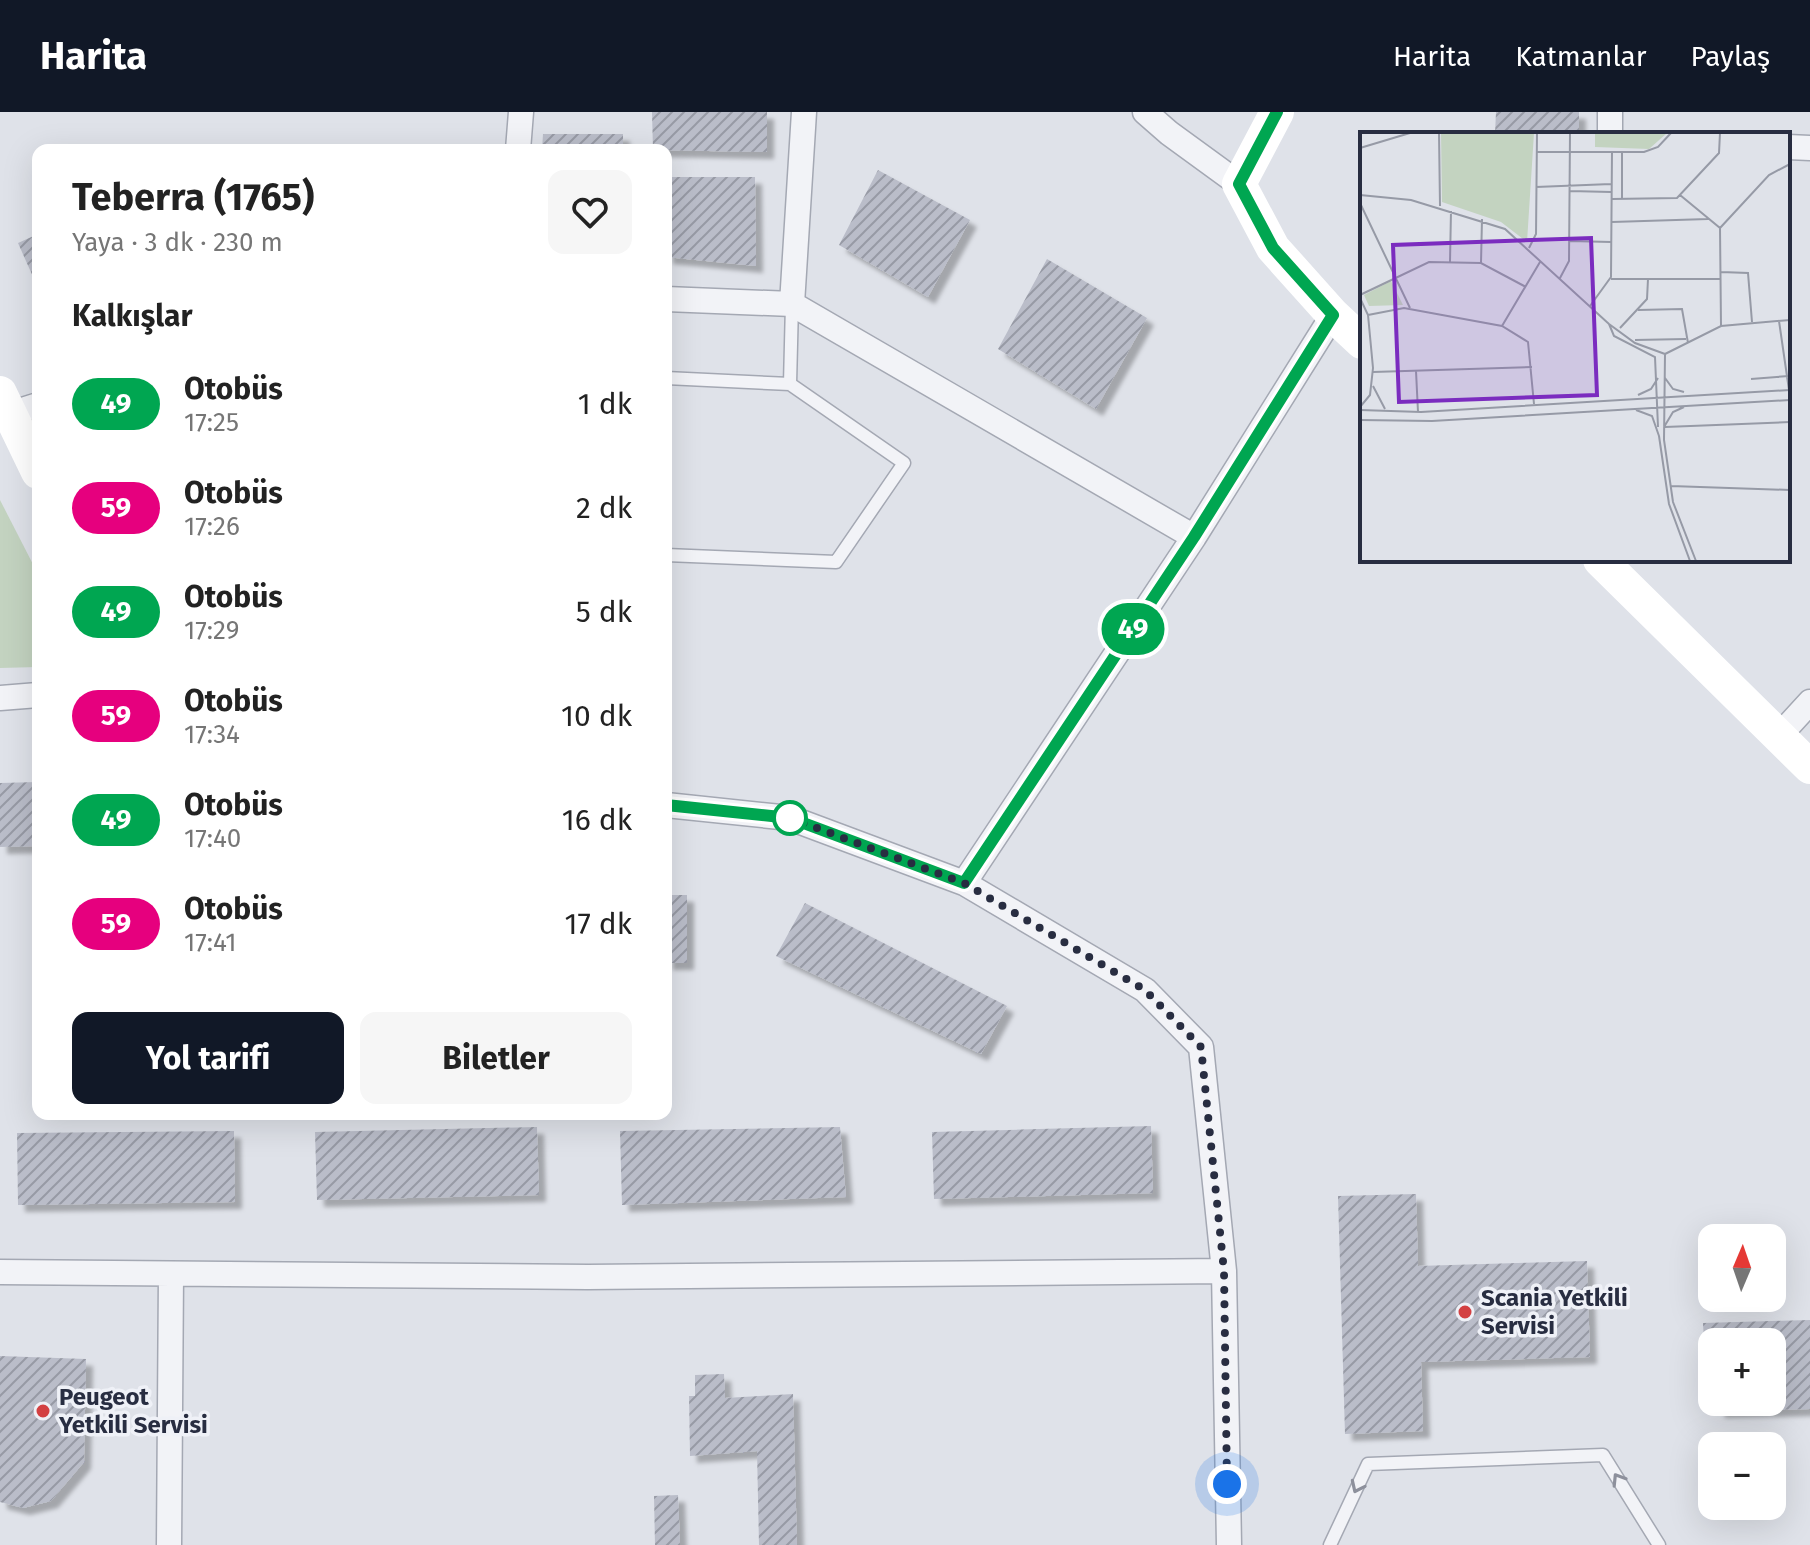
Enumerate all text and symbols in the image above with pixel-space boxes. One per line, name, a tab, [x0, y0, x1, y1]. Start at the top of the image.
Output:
text: Harita	[40, 33, 147, 79]
text: Harita	[1393, 40, 1471, 73]
text: Katmanlar	[1515, 40, 1647, 73]
text: Paylaş	[1691, 40, 1770, 73]
inset map	[1360, 132, 1790, 562]
button: heart	[548, 170, 632, 254]
text: Teberra (1765)	[72, 174, 314, 220]
text: Yaya · 3 dk · 230 m	[72, 227, 283, 258]
text: Kalkışlar	[72, 298, 193, 334]
text: Otobüs	[184, 371, 283, 407]
text: 1 dk	[578, 386, 632, 422]
text: 49	[101, 387, 131, 420]
text: 17:25	[184, 407, 239, 438]
text: Otobüs	[184, 475, 283, 511]
text: 2 dk	[576, 490, 632, 526]
text: 59	[101, 491, 131, 524]
text: 17:26	[184, 511, 240, 542]
text: Otobüs	[184, 579, 283, 615]
text: 5 dk	[576, 594, 632, 630]
text: 49	[101, 595, 131, 628]
line badge: 49	[1097, 603, 1169, 655]
text: 49	[1118, 612, 1148, 645]
text: 17:29	[184, 615, 239, 646]
text: Otobüs	[184, 683, 283, 719]
text: 10 dk	[561, 698, 632, 734]
text: 59	[101, 699, 131, 732]
text: 17:34	[184, 719, 240, 750]
text: Otobüs	[184, 787, 283, 823]
unlabelled marker	[773, 801, 807, 835]
text: 16 dk	[562, 802, 632, 838]
text: 49	[101, 803, 131, 836]
text: 17:40	[184, 823, 241, 854]
text: Otobüs	[184, 891, 283, 927]
text: 17 dk	[564, 906, 632, 942]
text: 59	[101, 907, 131, 940]
text: 17:41	[184, 927, 237, 958]
button: Yol tarifi	[72, 1012, 344, 1104]
button: Biletler	[360, 1012, 632, 1104]
north arrow	[1698, 1224, 1786, 1312]
map controls	[1698, 1224, 1786, 1520]
place label: Scania Yetkili Servisi	[1481, 1284, 1628, 1340]
marker: Scania Yetkili Servisi	[1456, 1303, 1474, 1321]
button: +	[1698, 1328, 1786, 1416]
place label: Peugeot Yetkili Servisi	[58, 1383, 208, 1439]
marker: Peugeot Yetkili Servisi	[34, 1402, 52, 1420]
button: −	[1698, 1432, 1786, 1520]
your location	[1207, 1464, 1247, 1504]
one-way arrow	[1612, 1473, 1627, 1488]
one-way arrow	[1351, 1478, 1367, 1493]

